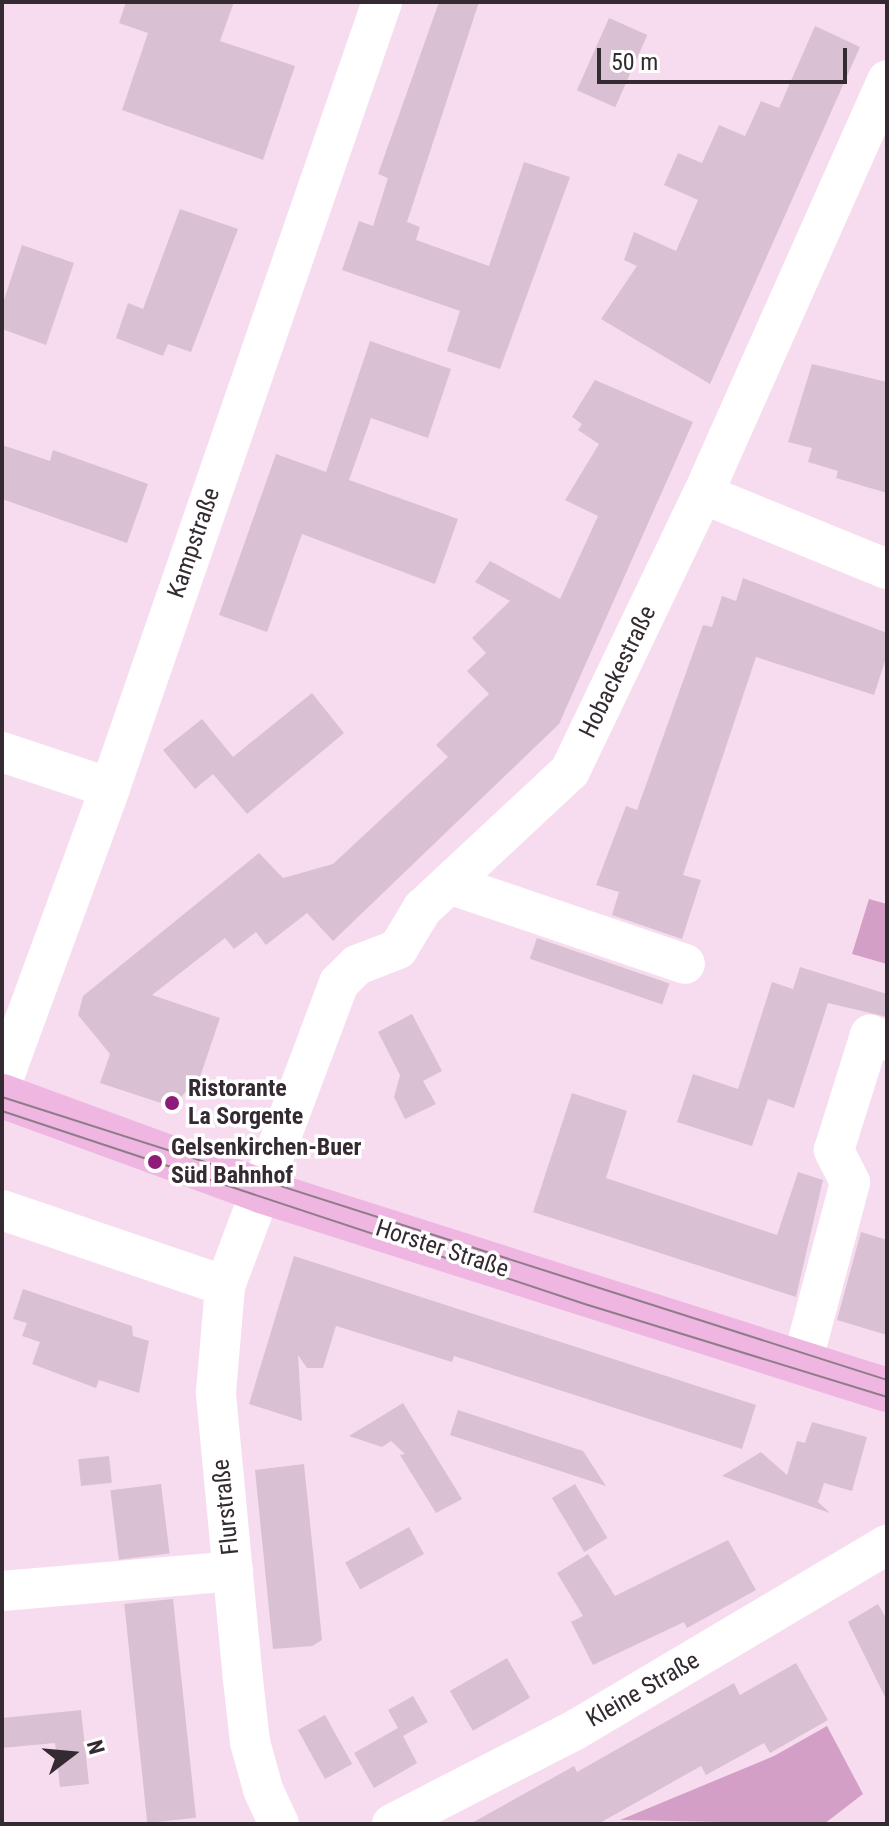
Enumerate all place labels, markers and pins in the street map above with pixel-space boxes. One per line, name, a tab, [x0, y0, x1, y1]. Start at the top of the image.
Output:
place label: Ristorante La Sorgente	[188, 1075, 303, 1131]
marker: Ristorante La Sorgente	[163, 1094, 181, 1112]
place label: Gelsenkirchen-Buer Süd Bahnhof	[171, 1134, 362, 1190]
marker: Gelsenkirchen-Buer Süd Bahnhof	[146, 1153, 164, 1171]

